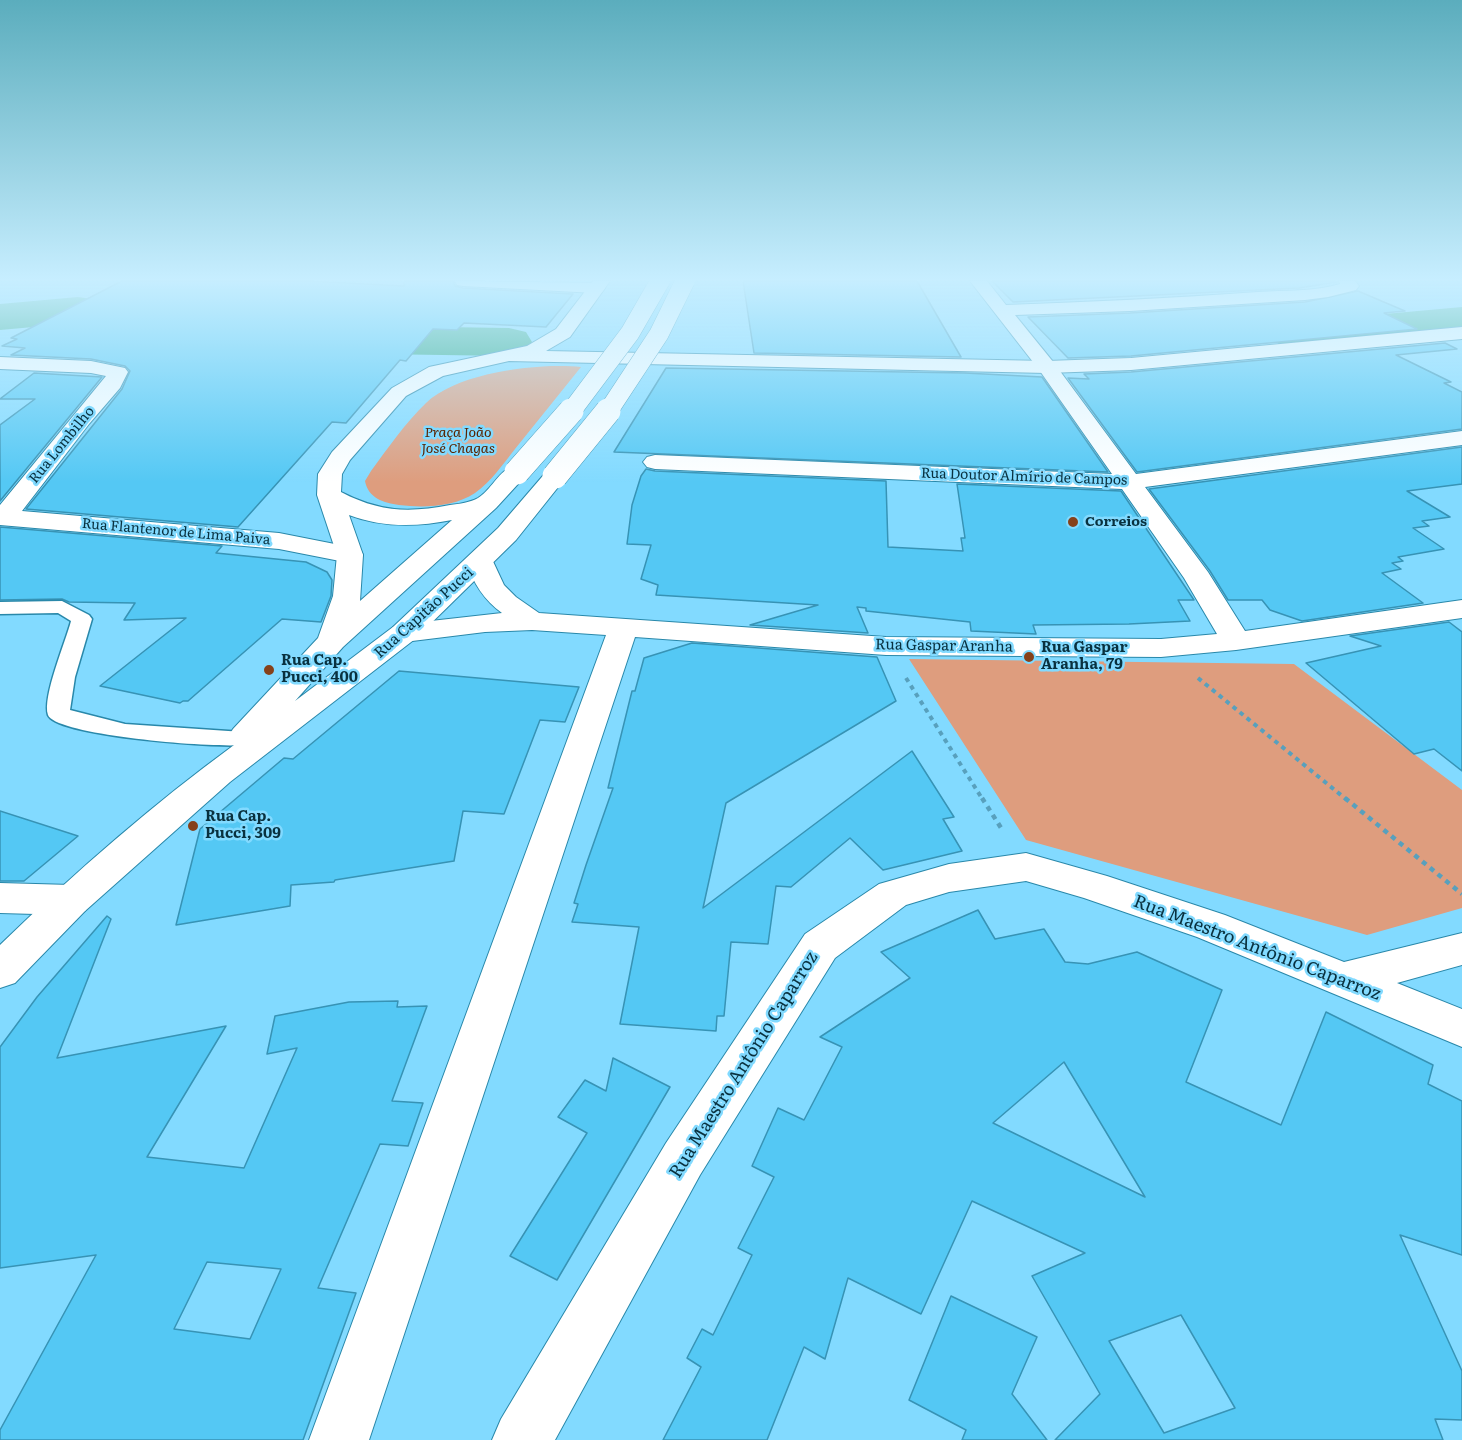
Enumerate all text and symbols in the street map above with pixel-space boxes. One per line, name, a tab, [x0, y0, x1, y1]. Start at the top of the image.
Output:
street label: Rua Lombilho	[26, 403, 98, 487]
park label: Praça João José Chagas	[421, 425, 495, 458]
street label: Rua Doutor Almírio de Campos	[921, 465, 1127, 489]
place label: Correios	[1085, 514, 1147, 530]
street label: Rua Flantenor de Lima Paiva	[81, 515, 271, 549]
marker: Correios	[1066, 515, 1080, 529]
street label: Rua Capitão Pucci	[371, 564, 477, 662]
street label: Rua Gaspar Aranha	[875, 636, 1013, 656]
place label: Rua Gaspar Aranha, 79	[1041, 639, 1128, 674]
marker: Rua Gaspar Aranha, 79	[1022, 650, 1036, 664]
place label: Rua Cap. Pucci, 400	[281, 652, 358, 687]
marker: Rua Cap. Pucci, 400	[262, 663, 276, 677]
place label: Rua Cap. Pucci, 309	[205, 808, 281, 843]
marker: Rua Cap. Pucci, 309	[186, 819, 200, 833]
street label: Rua Maestro Antônio Caparroz	[1130, 891, 1384, 1005]
street label: Rua Maestro Antônio Caparroz	[665, 948, 823, 1182]

